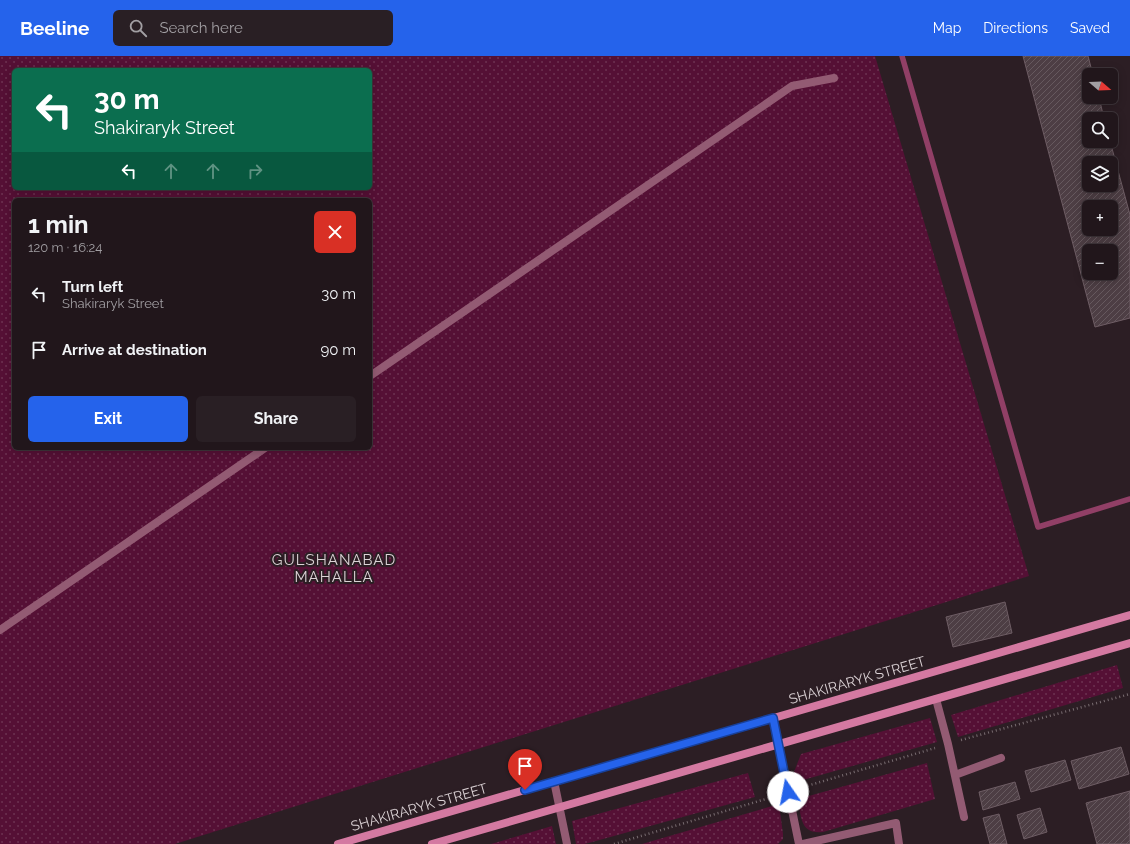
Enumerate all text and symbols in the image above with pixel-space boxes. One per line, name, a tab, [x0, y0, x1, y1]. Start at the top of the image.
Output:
search box	[113, 10, 393, 46]
text: Beeline	[20, 17, 89, 39]
icon: search	[127, 17, 149, 39]
text: Search here	[159, 19, 243, 37]
text: Map	[933, 20, 961, 36]
text: Directions	[983, 20, 1048, 36]
text: Saved	[1070, 20, 1110, 36]
north arrow	[1082, 68, 1118, 104]
map controls	[1082, 68, 1118, 280]
text: 30 m	[94, 83, 160, 116]
icon: left	[28, 84, 80, 136]
button: search	[1082, 112, 1118, 148]
text: Shakiraryk Street	[94, 117, 235, 138]
button: layers	[1082, 156, 1118, 192]
icon: left	[118, 160, 140, 182]
icon: ahead	[160, 160, 182, 182]
icon: ahead	[202, 160, 224, 182]
icon: right	[244, 160, 266, 182]
button: +	[1082, 200, 1118, 236]
text: 1 min	[28, 210, 89, 239]
button: close	[314, 211, 356, 253]
text: 120 m · 16:24	[28, 240, 102, 255]
button: −	[1082, 244, 1118, 280]
text: Turn left	[62, 278, 123, 296]
icon: left	[28, 283, 50, 305]
text: 30 m	[321, 285, 356, 303]
text: Shakiraryk Street	[62, 296, 164, 311]
icon: arrive	[28, 339, 50, 361]
text: Arrive at destination	[62, 341, 207, 359]
text: 90 m	[320, 341, 356, 359]
button: Exit	[28, 396, 188, 442]
button: Share	[196, 396, 356, 442]
district label: GULSHANABAD MAHALLA	[272, 551, 396, 586]
street label: SHAKIRARYK STREET	[787, 653, 928, 707]
pin	[508, 749, 542, 790]
icon: arrive	[514, 755, 536, 777]
position arrow	[767, 771, 809, 813]
street label: SHAKIRARYK STREET	[349, 780, 490, 834]

